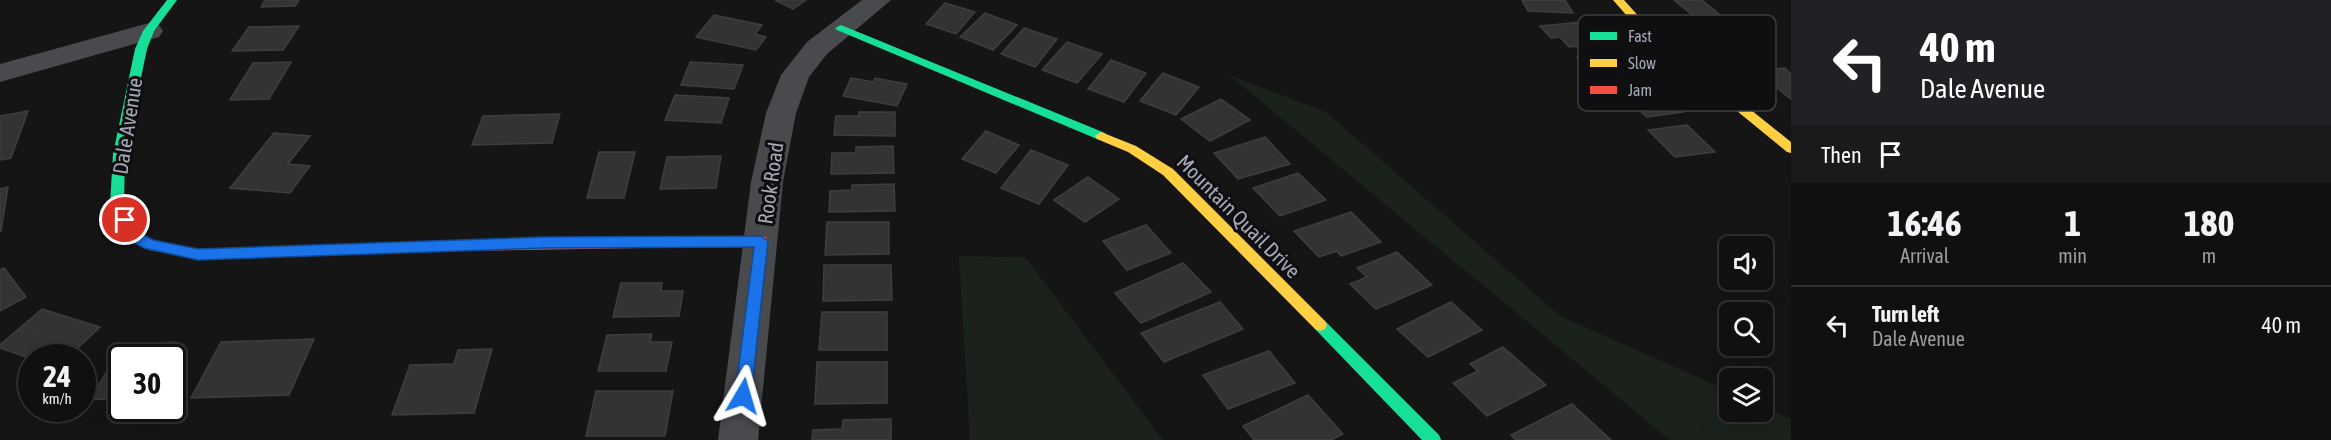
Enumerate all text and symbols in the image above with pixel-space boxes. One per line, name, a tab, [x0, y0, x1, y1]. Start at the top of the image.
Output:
legend	[1578, 15, 1776, 111]
text: 40 m	[1920, 23, 1995, 71]
icon: left	[1821, 24, 1899, 102]
text: Fast	[1628, 27, 1652, 45]
text: Slow	[1628, 54, 1656, 72]
text: Dale Avenue	[1920, 73, 2045, 104]
street label: Dale Avenue	[108, 76, 146, 176]
text: Jam	[1628, 81, 1652, 99]
icon: arrive	[1874, 138, 1907, 171]
street label: Rook Road	[752, 141, 788, 225]
text: Then	[1821, 142, 1862, 168]
street label: Mountain Quail Drive	[1172, 149, 1306, 283]
pin	[99, 194, 150, 245]
text: 16:46	[1888, 202, 1962, 244]
text: 1	[2064, 202, 2081, 244]
text: 180	[2184, 202, 2234, 244]
icon: arrive	[108, 203, 141, 236]
map controls	[1719, 236, 1773, 422]
button: sound	[1719, 236, 1773, 290]
text: Arrival	[1900, 244, 1949, 267]
text: min	[2058, 244, 2087, 267]
text: m	[2202, 244, 2216, 267]
text: Turn left	[1872, 301, 1939, 327]
button: search	[1719, 302, 1773, 356]
icon: left	[1821, 309, 1854, 342]
text: 40 m	[2261, 312, 2301, 338]
text: Dale Avenue	[1872, 327, 1965, 350]
speed limit sign: 30	[108, 344, 186, 422]
text: 24	[43, 359, 71, 393]
position arrow	[711, 364, 775, 428]
button: layers	[1719, 368, 1773, 422]
text: km/h	[42, 390, 72, 407]

